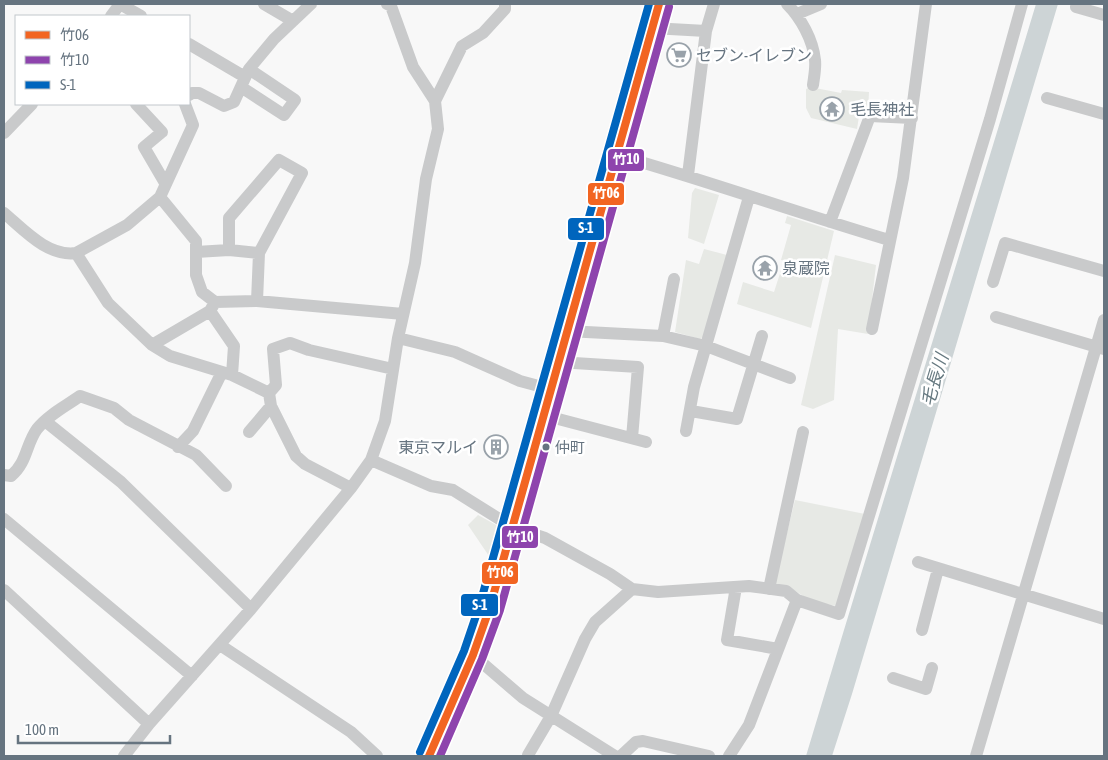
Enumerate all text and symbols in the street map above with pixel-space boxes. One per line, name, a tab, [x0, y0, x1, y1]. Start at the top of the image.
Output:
legend	[15, 15, 190, 105]
text: 竹06	[60, 26, 89, 43]
supermarket icon: セブン-イレブン	[666, 42, 692, 68]
place label: セブン-イレブン	[696, 46, 812, 64]
text: 竹10	[60, 51, 89, 68]
text: S-1	[60, 76, 76, 93]
temple icon: 毛長神社	[819, 96, 845, 122]
place label: 毛長神社	[850, 100, 914, 118]
line badge: 竹10	[607, 148, 645, 172]
text: 竹10	[612, 151, 640, 167]
line badge: 竹06	[587, 182, 625, 206]
text: 竹06	[592, 185, 620, 201]
line badge: S-1	[567, 217, 605, 241]
text: S-1	[578, 220, 594, 236]
temple icon: 泉蔵院	[752, 255, 778, 281]
place label: 泉蔵院	[782, 259, 830, 277]
water label: 毛長川	[917, 349, 953, 409]
building icon: 東京マルイ	[483, 434, 509, 460]
place label: 東京マルイ	[398, 438, 478, 456]
place label: 仲町	[555, 439, 585, 456]
marker: 仲町	[541, 442, 551, 452]
line badge: 竹10	[501, 525, 539, 549]
text: 竹10	[506, 529, 534, 545]
line badge: 竹06	[481, 561, 519, 585]
text: 竹06	[486, 564, 514, 580]
line badge: S-1	[460, 593, 499, 617]
text: S-1	[472, 597, 488, 613]
scale bar	[18, 712, 170, 744]
text: 100 m	[25, 721, 59, 738]

